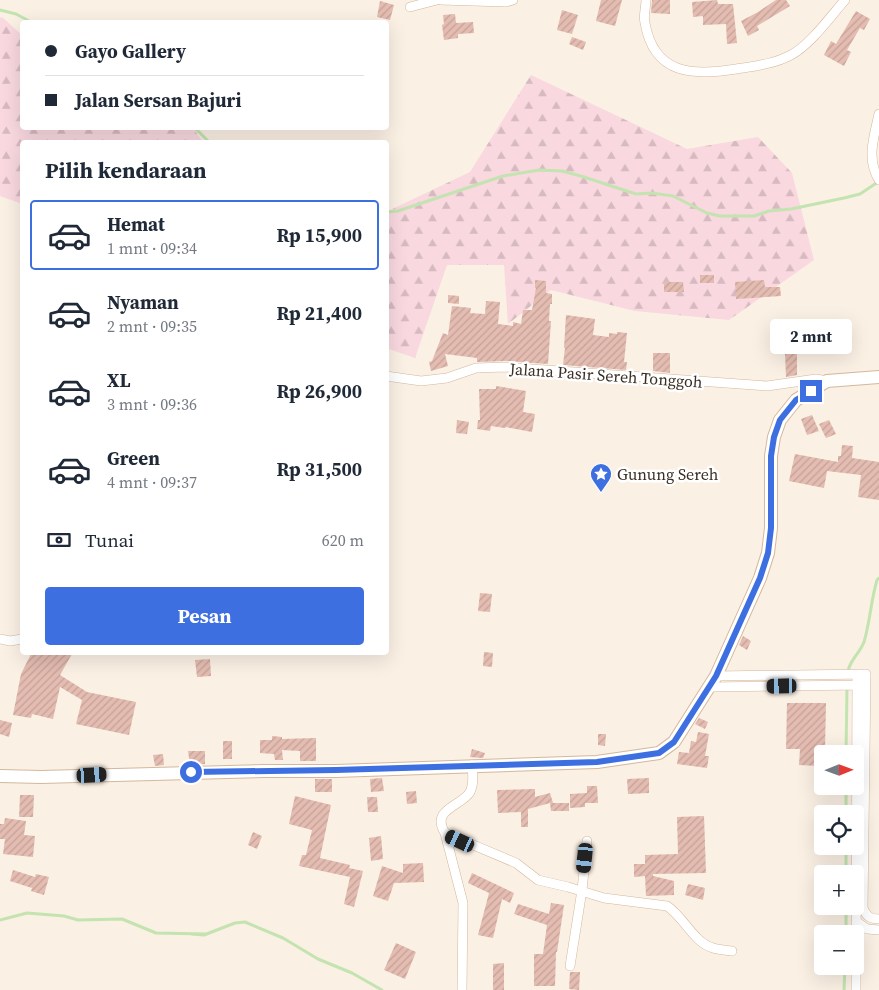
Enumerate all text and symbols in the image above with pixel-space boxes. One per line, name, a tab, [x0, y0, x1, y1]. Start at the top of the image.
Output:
text: Gayo Gallery	[75, 38, 186, 64]
text: Jalan Sersan Bajuri	[75, 87, 241, 113]
text: Pilih kendaraan	[45, 155, 207, 185]
text: Hemat	[107, 211, 165, 237]
icon: car	[47, 213, 92, 258]
text: Rp 15,900	[276, 222, 362, 248]
text: 1 mnt · 09:34	[107, 237, 197, 259]
text: Nyaman	[107, 289, 179, 315]
icon: car	[47, 291, 92, 336]
text: Rp 21,400	[276, 300, 362, 326]
text: 2 mnt · 09:35	[107, 315, 197, 337]
callout: 2 mnt	[770, 318, 852, 354]
text: 2 mnt	[790, 325, 832, 347]
street label: Jalana Pasir Sereh Tonggoh	[508, 357, 704, 393]
text: XL	[107, 367, 130, 393]
icon: car	[47, 369, 92, 414]
text: Rp 26,900	[276, 378, 362, 404]
route end	[800, 380, 822, 402]
text: 3 mnt · 09:36	[107, 393, 197, 415]
text: Green	[107, 445, 160, 471]
icon: car	[47, 447, 92, 492]
text: Rp 31,500	[276, 456, 362, 482]
place icon: Gunung Sereh	[589, 462, 613, 493]
place label: Gunung Sereh	[617, 463, 719, 485]
text: 4 mnt · 09:37	[107, 471, 197, 493]
icon: cash	[45, 526, 73, 554]
text: Tunai	[85, 527, 134, 553]
text: 620 m	[322, 529, 364, 551]
button: Pesan	[45, 587, 364, 645]
car	[766, 678, 797, 694]
north arrow	[814, 745, 864, 795]
map controls	[814, 745, 864, 975]
route start	[180, 761, 202, 783]
car	[76, 767, 107, 783]
button: locate	[814, 805, 864, 855]
car	[443, 828, 476, 854]
car	[575, 842, 594, 874]
button: +	[814, 865, 864, 915]
button: −	[814, 925, 864, 975]

